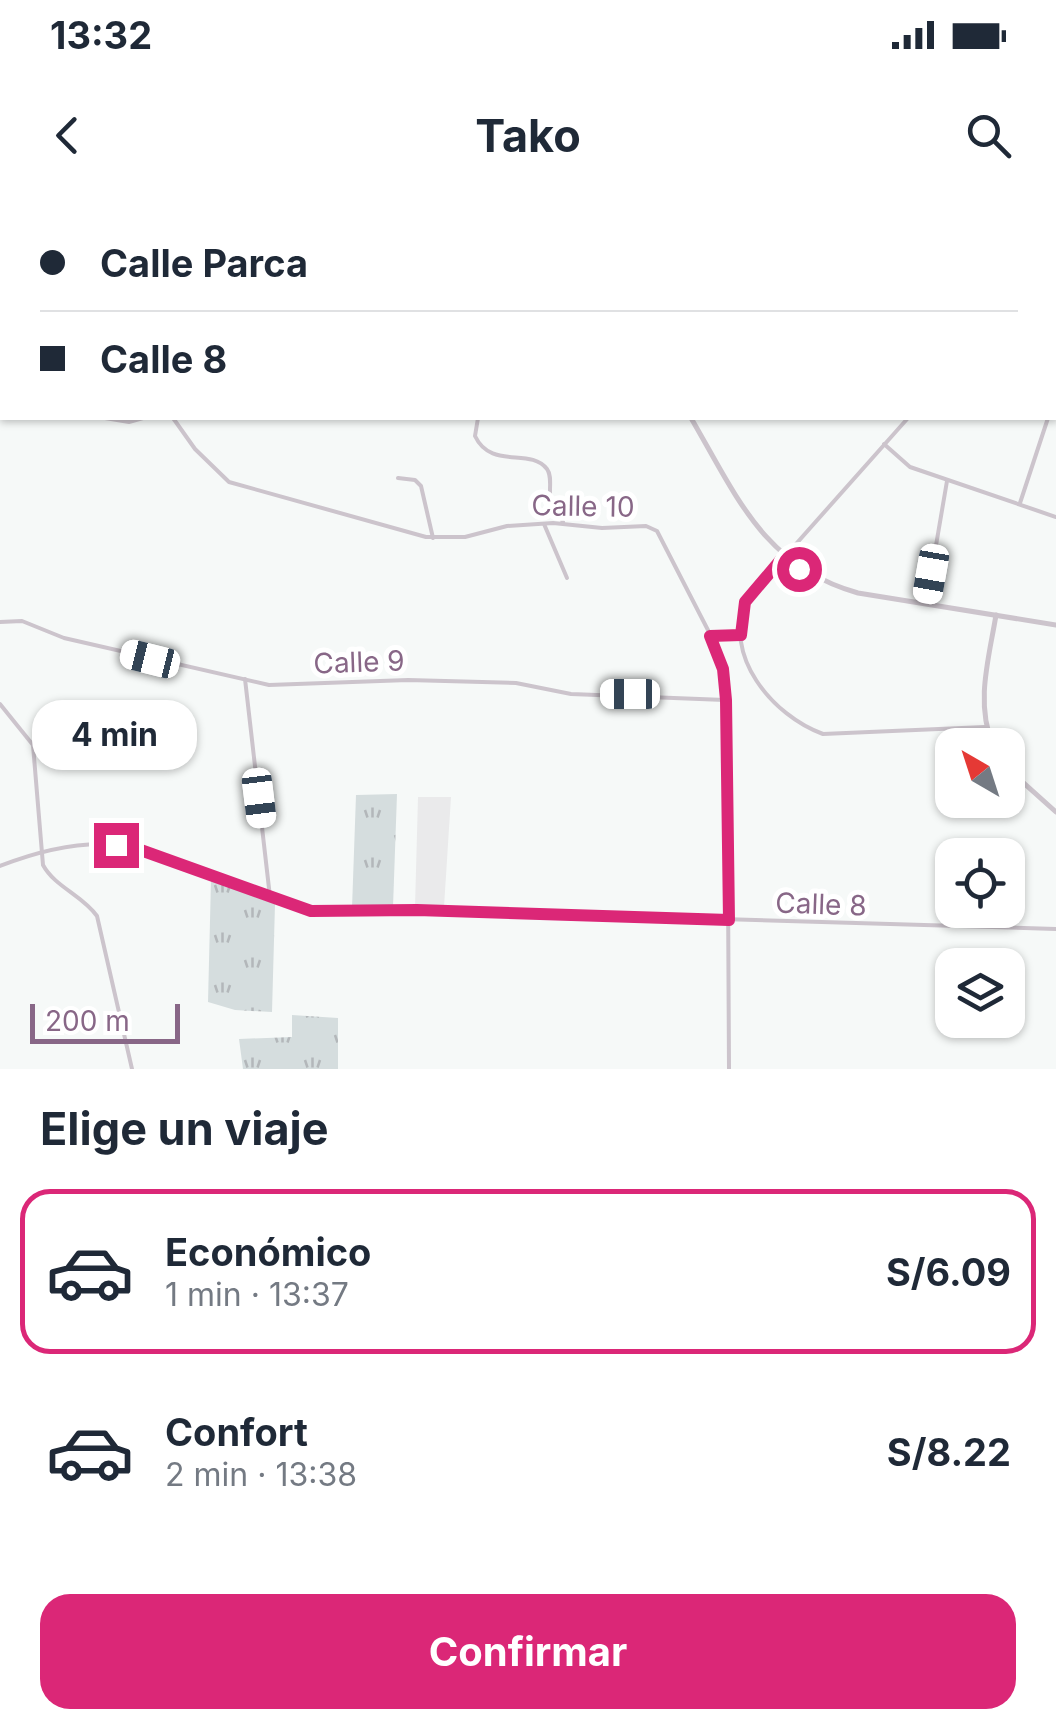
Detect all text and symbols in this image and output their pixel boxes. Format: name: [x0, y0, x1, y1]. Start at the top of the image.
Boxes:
text: 13:32: [50, 12, 152, 58]
icon: back: [40, 108, 95, 163]
text: Tako: [475, 108, 581, 163]
icon: search: [961, 108, 1016, 163]
text: Calle Parca: [100, 240, 308, 286]
text: Calle 8: [100, 336, 227, 382]
street label: Calle 10: [531, 488, 635, 524]
car: [911, 542, 951, 606]
route start: [777, 547, 822, 592]
car: [117, 637, 183, 681]
street label: Calle 9: [313, 643, 405, 681]
car: [600, 679, 660, 709]
callout: 4 min: [34, 700, 198, 770]
text: 4 min: [71, 715, 158, 754]
north arrow: [935, 728, 1025, 818]
map controls: [935, 728, 1025, 1038]
car: [240, 766, 278, 830]
route end: [94, 823, 139, 868]
button: locate: [935, 838, 1025, 928]
street label: Calle 8: [775, 885, 867, 923]
button: layers: [935, 948, 1025, 1038]
scale bar: [30, 999, 180, 1044]
text: 200 m: [45, 1004, 130, 1038]
text: Elige un viaje: [40, 1101, 329, 1156]
icon: car: [45, 1227, 135, 1317]
text: Económico: [165, 1229, 371, 1275]
text: S/6.09: [886, 1249, 1011, 1295]
text: 1 min · 13:37: [165, 1275, 349, 1314]
icon: car: [45, 1407, 135, 1497]
text: Confort: [165, 1409, 308, 1455]
text: S/8.22: [887, 1429, 1011, 1475]
text: 2 min · 13:38: [165, 1455, 357, 1494]
button: Confirmar: [40, 1594, 1016, 1709]

